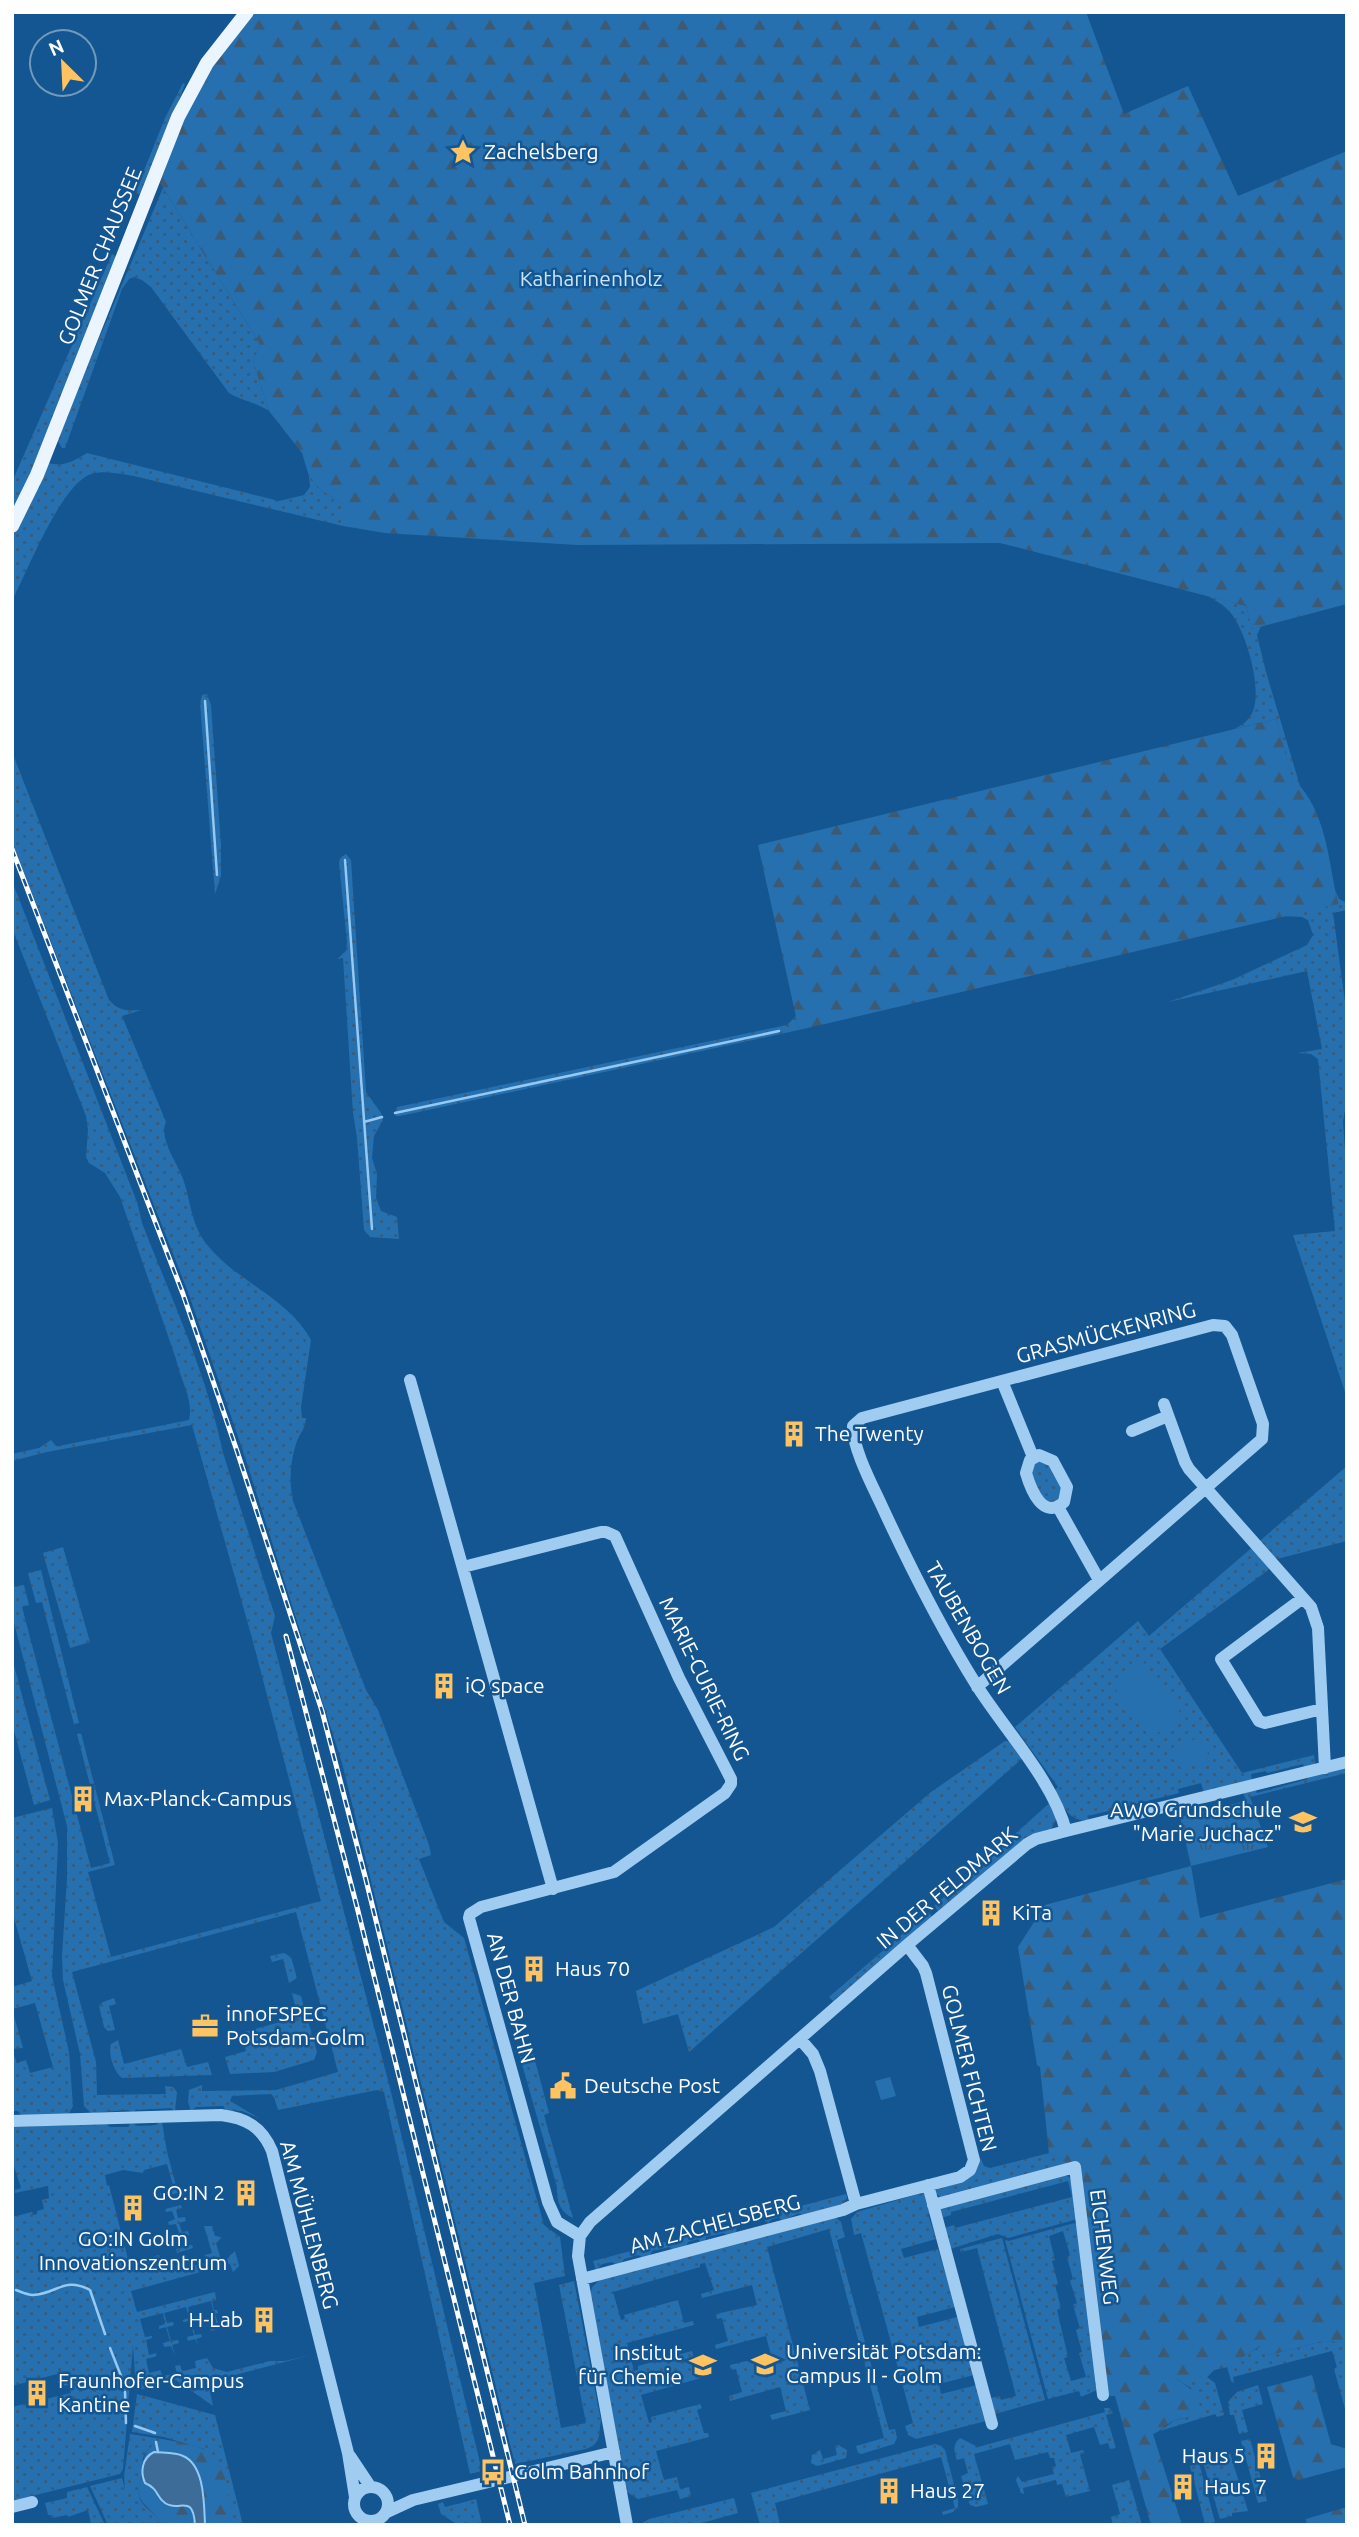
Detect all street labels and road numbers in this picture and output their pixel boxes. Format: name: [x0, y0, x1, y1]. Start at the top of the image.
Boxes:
street label: GOLMER CHAUSSEE: [52, 163, 146, 348]
street label: GRASMÜCKENRING: [1013, 1296, 1198, 1368]
street label: TAUBENBOGEN: [921, 1557, 1016, 1698]
street label: MARIE-CURIE-RING: [655, 1593, 755, 1764]
street label: IN DER FELDMARK: [871, 1821, 1022, 1953]
street label: AN DER BAHN: [483, 1930, 541, 2066]
street label: GOLMER FICHTEN: [938, 1982, 1002, 2154]
street label: AM MÜHLENBERG: [276, 2138, 344, 2312]
street label: EICHENWEG: [1086, 2188, 1124, 2306]
street label: AM ZACHELSBERG: [627, 2189, 803, 2257]

